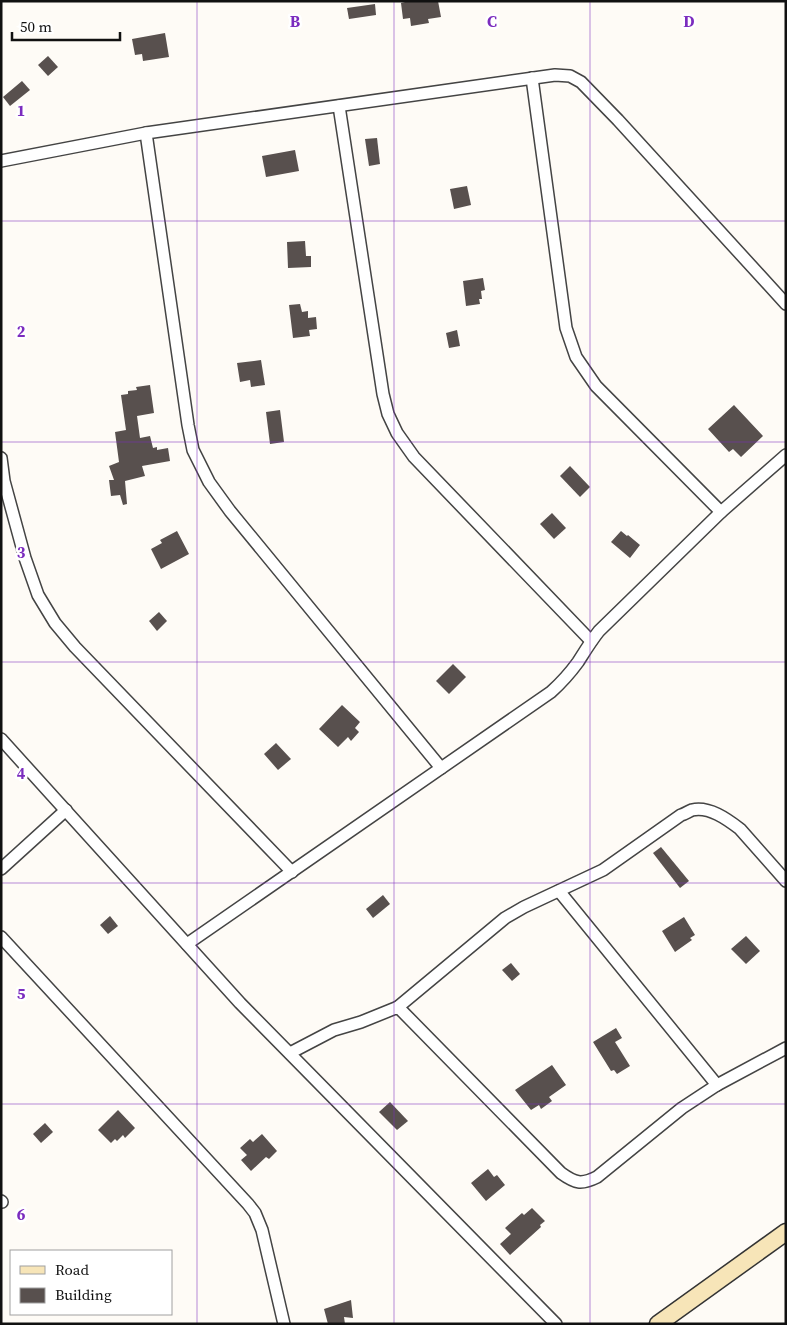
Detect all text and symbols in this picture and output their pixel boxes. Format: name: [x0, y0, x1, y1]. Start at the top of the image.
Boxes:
scale bar: [12, 10, 120, 42]
text: B: [290, 10, 301, 32]
text: C: [487, 10, 497, 32]
text: D: [683, 10, 695, 32]
text: 50 m: [20, 16, 52, 37]
text: 1: [17, 99, 25, 121]
text: 2: [17, 320, 26, 342]
text: 3: [17, 541, 26, 563]
text: 4: [17, 762, 26, 784]
text: 5: [17, 982, 26, 1004]
text: 6: [17, 1203, 26, 1225]
legend: [10, 1250, 172, 1315]
text: Road: [55, 1259, 89, 1280]
text: Building: [55, 1284, 112, 1305]

